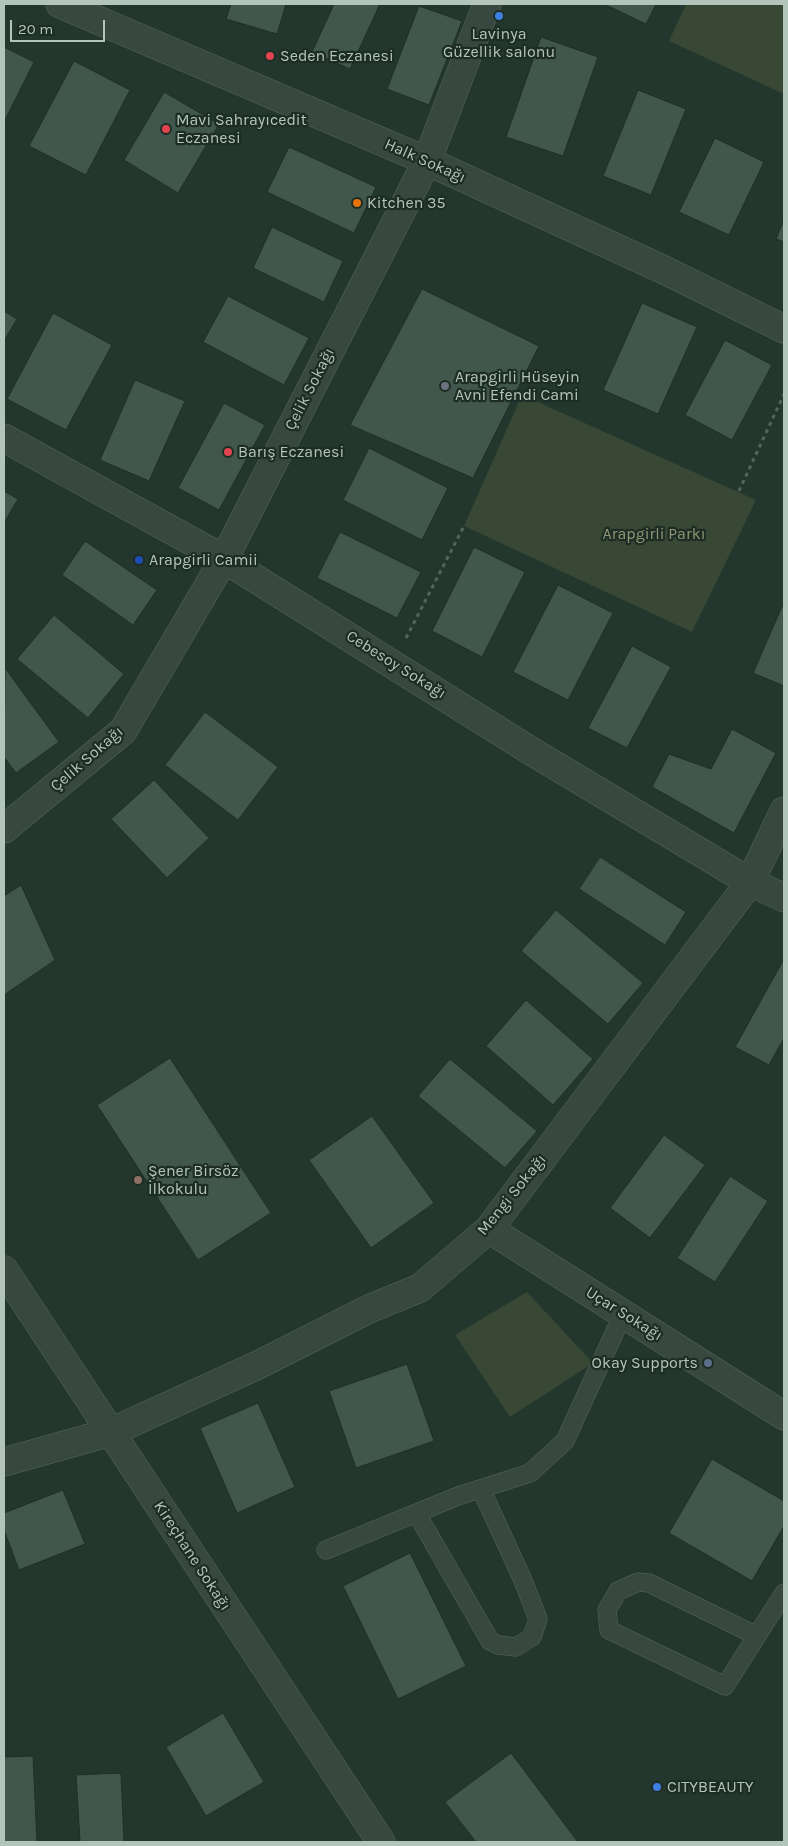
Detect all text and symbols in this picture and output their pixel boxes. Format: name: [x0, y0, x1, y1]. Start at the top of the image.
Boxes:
scale bar: [12, 10, 108, 42]
marker: Lavinya Güzellik salonu: [493, 10, 505, 22]
text: 20 m: [18, 20, 53, 38]
place label: Lavinya Güzellik salonu: [443, 24, 555, 62]
place label: Seden Eczanesi: [280, 46, 394, 66]
marker: Seden Eczanesi: [264, 50, 276, 62]
place label: Mavi Sahrayıcedit Eczanesi: [176, 110, 307, 148]
marker: Mavi Sahrayıcedit Eczanesi: [160, 123, 172, 135]
street label: Halk Sokağı: [381, 135, 469, 187]
place label: Kitchen 35: [367, 193, 446, 213]
marker: Kitchen 35: [351, 197, 363, 209]
street label: Çelik Sokağı: [281, 344, 339, 434]
place label: Arapgirli Hüseyin Avni Efendi Cami: [455, 367, 580, 405]
marker: Arapgirli Hüseyin Avni Efendi Cami: [439, 380, 451, 392]
place label: Barış Eczanesi: [238, 442, 344, 462]
marker: Barış Eczanesi: [222, 446, 234, 458]
park label: Arapgirli Parkı: [603, 524, 705, 544]
place label: Arapgirli Camii: [149, 550, 258, 570]
marker: Arapgirli Camii: [133, 554, 145, 566]
street label: Cebesoy Sokağı: [343, 627, 449, 703]
street label: Çelik Sokağı: [47, 722, 127, 796]
street label: Mengi Sokağı: [473, 1150, 551, 1240]
place label: Şener Birsöz İlkokulu: [148, 1161, 239, 1199]
marker: Şener Birsöz İlkokulu: [132, 1174, 144, 1186]
street label: Uçar Sokağı: [582, 1283, 666, 1345]
place label: Okay Supports: [592, 1353, 698, 1373]
marker: Okay Supports: [702, 1357, 714, 1369]
street label: Kireçhane Sokağı: [149, 1498, 235, 1614]
place label: CITYBEAUTY: [667, 1777, 753, 1797]
marker: CITYBEAUTY: [651, 1781, 663, 1793]

